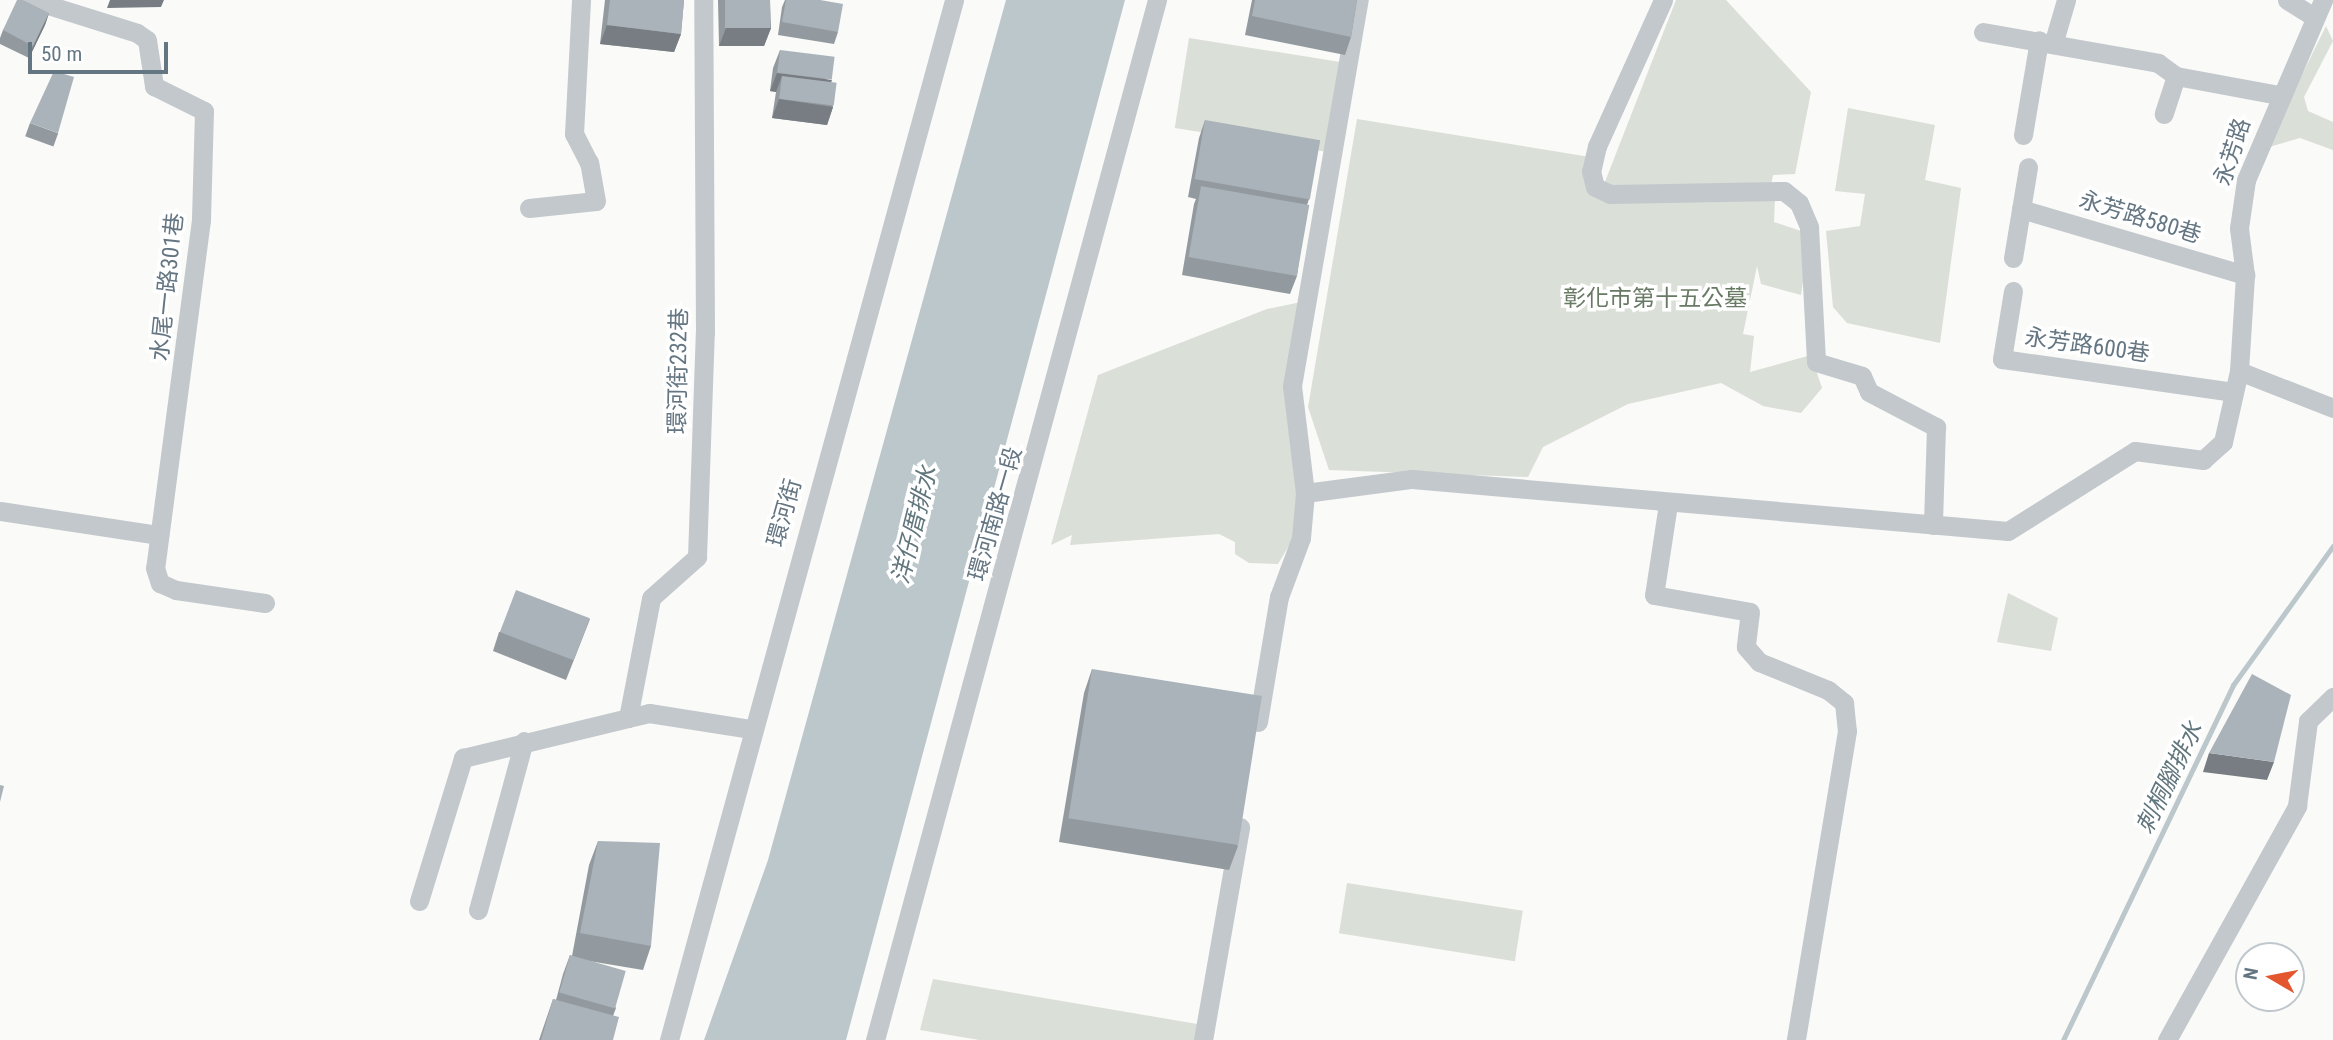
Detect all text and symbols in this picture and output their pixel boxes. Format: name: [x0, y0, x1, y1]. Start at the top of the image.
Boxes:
scale bar: [32, 28, 172, 72]
text: 50 m: [41, 42, 82, 66]
street label: 永芳路: [2209, 115, 2257, 189]
street label: 永芳路580巷: [2076, 186, 2204, 250]
street label: 水尾一路301巷: [146, 211, 190, 363]
park label: 彰化市第十五公墓: [1563, 285, 1747, 313]
street label: 環河街232巷: [664, 308, 694, 434]
street label: 永芳路600巷: [2023, 324, 2151, 368]
street label: 環河南路一段: [964, 444, 1028, 584]
water label: 洋仔厝排水: [887, 463, 943, 587]
street label: 環河街: [762, 476, 808, 550]
water label: 刺桐腳排水: [2131, 718, 2209, 838]
north arrow: [2235, 942, 2305, 1012]
text: N: [2238, 966, 2263, 981]

